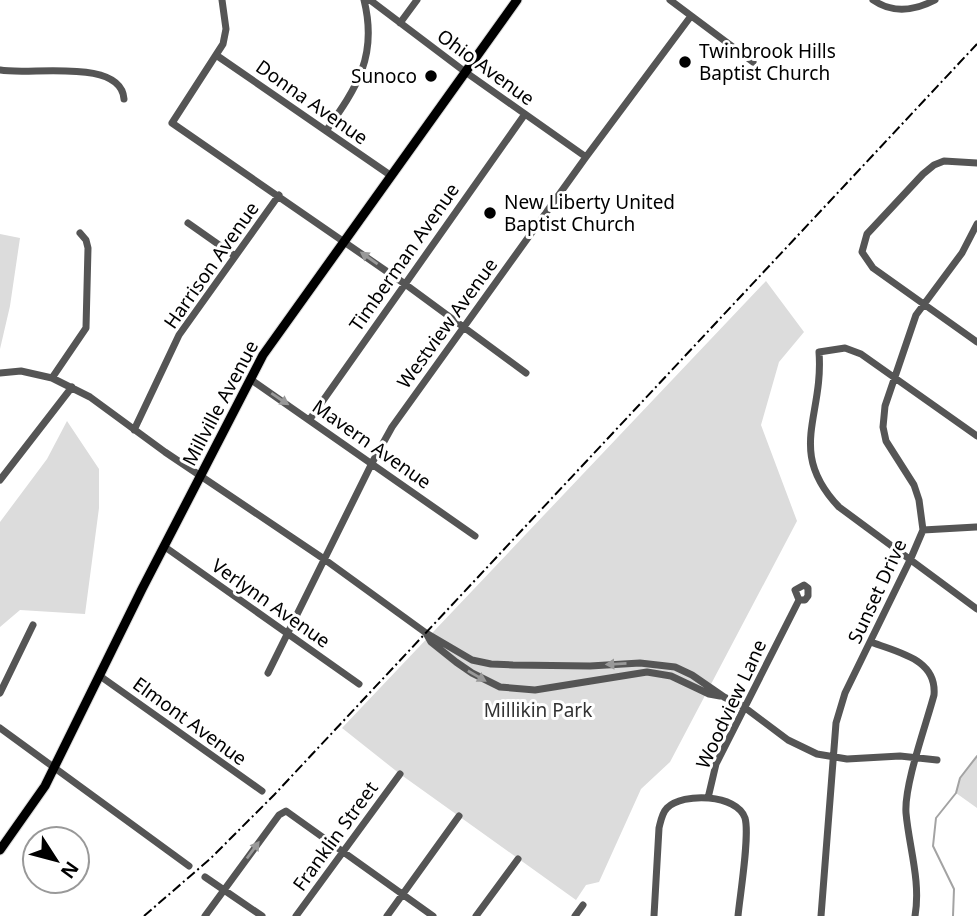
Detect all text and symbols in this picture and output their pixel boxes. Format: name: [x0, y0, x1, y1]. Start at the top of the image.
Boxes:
street label: Ohio Avenue: [432, 23, 540, 111]
place label: Twinbrook Hills Baptist Church: [699, 38, 836, 86]
street label: Donna Avenue: [251, 54, 373, 150]
marker: Twinbrook Hills Baptist Church: [677, 54, 693, 70]
place label: Sunoco: [351, 63, 417, 89]
marker: Sunoco: [423, 68, 439, 84]
street label: Timberman Avenue: [343, 178, 465, 336]
place label: New Liberty United Baptist Church: [504, 189, 675, 237]
street label: Harrison Avenue: [158, 196, 264, 334]
marker: New Liberty United Baptist Church: [482, 205, 498, 221]
one-way arrow: [360, 251, 378, 265]
street label: Westview Avenue: [391, 252, 503, 394]
street label: Millville Avenue: [176, 336, 264, 470]
one-way arrow: [271, 392, 289, 406]
street label: Mavern Avenue: [307, 393, 437, 495]
street label: Sunset Drive: [841, 535, 913, 647]
street label: Verlynn Avenue: [206, 552, 336, 654]
street label: Woodview Lane: [690, 635, 772, 773]
one-way arrow: [605, 659, 627, 670]
one-way arrow: [468, 670, 487, 682]
street label: Elmont Avenue: [128, 671, 252, 771]
park label: Millikin Park: [484, 697, 592, 723]
street label: Franklin Street: [286, 776, 384, 896]
north arrow: [21, 825, 91, 895]
one-way arrow: [246, 841, 260, 859]
text: N: [55, 856, 85, 884]

